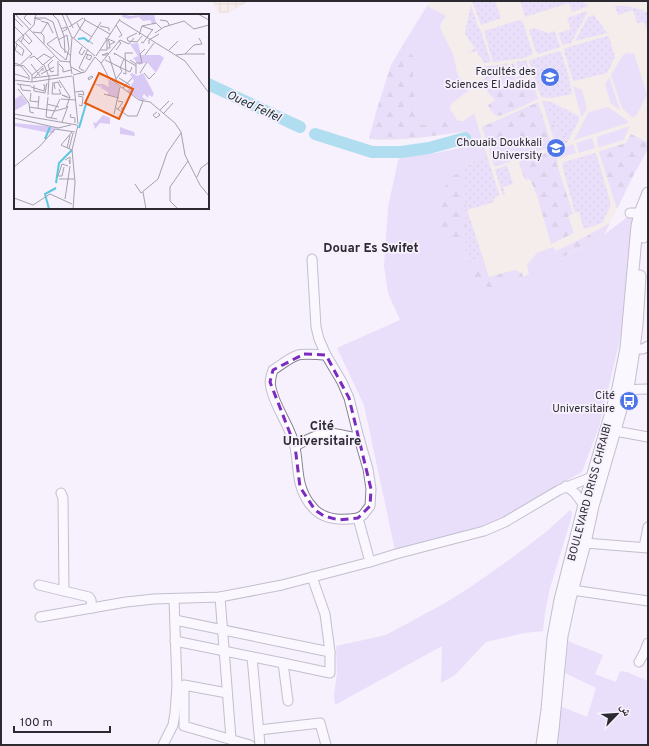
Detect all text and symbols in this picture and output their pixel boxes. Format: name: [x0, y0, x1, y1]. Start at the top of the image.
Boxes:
inset map: [14, 14, 209, 209]
place label: Facultés des Sciences El Jadida: [445, 65, 536, 92]
school or university icon: Facultés des Sciences El Jadida: [539, 66, 561, 88]
water label: Oued Felfel: [224, 87, 284, 127]
place label: Chouaib Doukkali University: [456, 136, 542, 163]
school or university icon: Chouaib Doukkali University: [545, 137, 567, 159]
district label: Douar Es Swifet: [323, 241, 419, 257]
place label: Cité Universitaire: [552, 389, 615, 416]
bus stop icon: Cité Universitaire: [618, 390, 640, 412]
district label: Cité Universitaire: [283, 419, 361, 450]
street label: BOULEVARD DRISS CHRAIBI: [565, 422, 615, 563]
north arrow: [597, 694, 637, 734]
text: ش: [616, 702, 634, 719]
scale bar: [14, 708, 110, 734]
text: 100 m: [20, 715, 53, 731]

